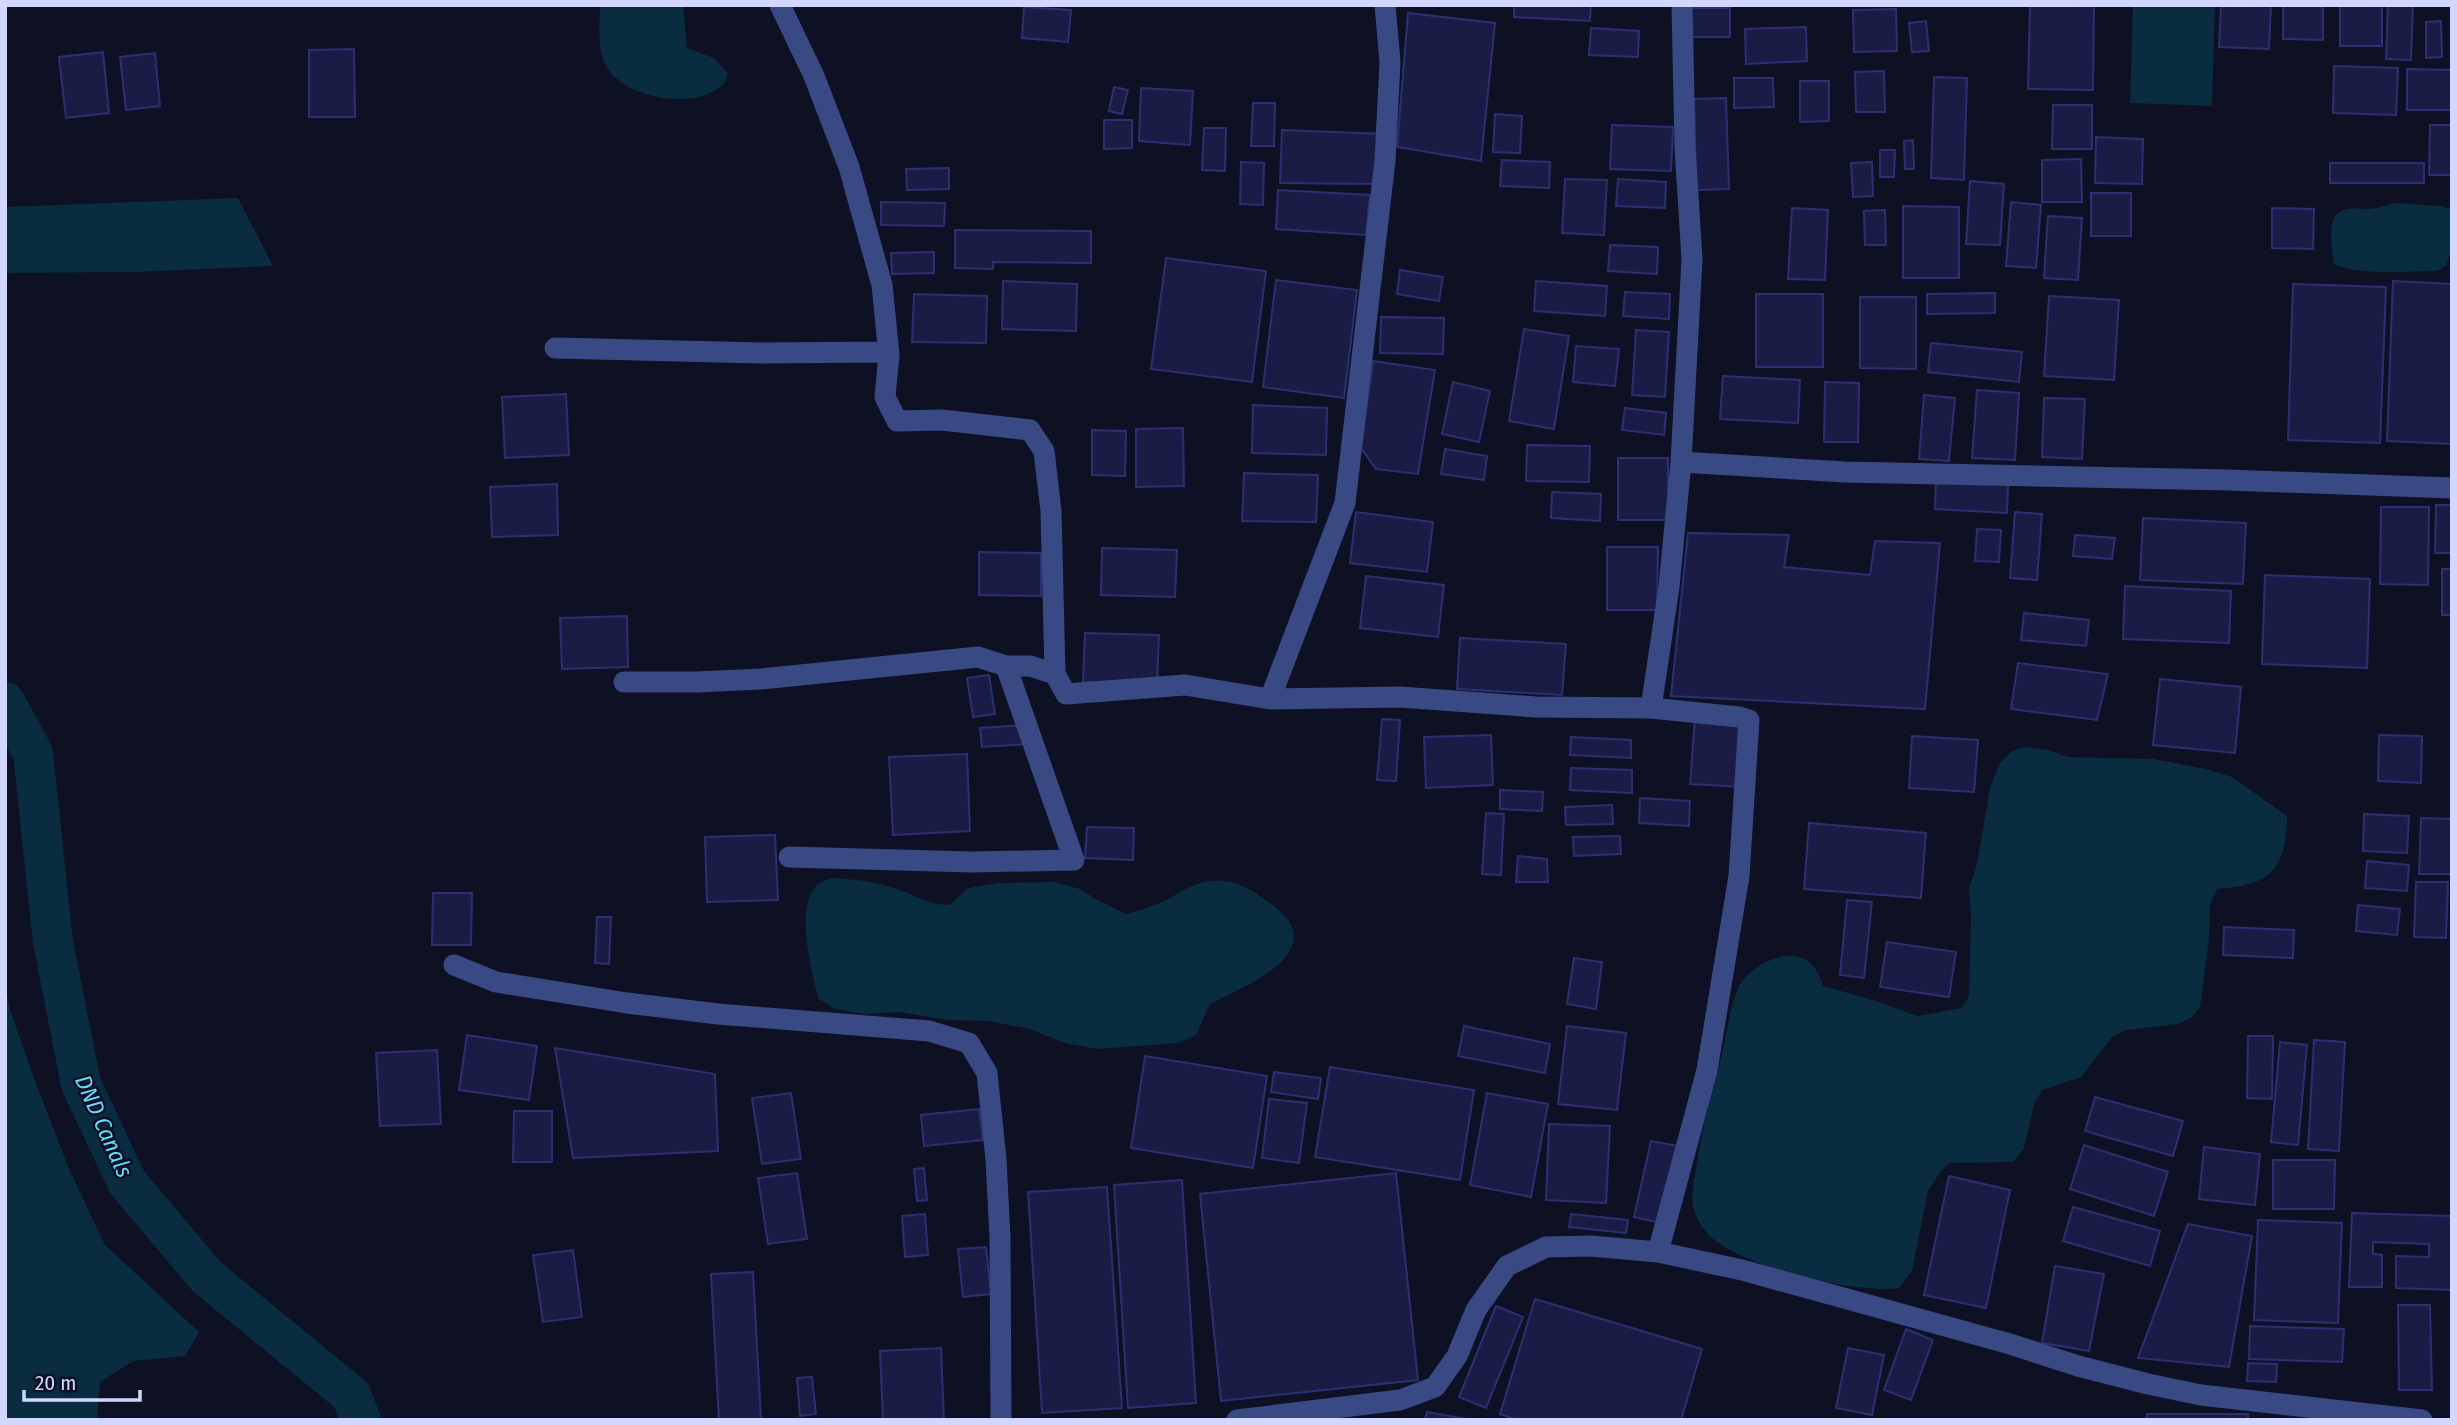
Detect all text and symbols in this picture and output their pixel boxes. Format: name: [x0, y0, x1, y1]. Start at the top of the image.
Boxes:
water label: DND Canals: [69, 1070, 139, 1182]
scale bar: [24, 1358, 140, 1402]
text: 20 m: [35, 1370, 76, 1396]

